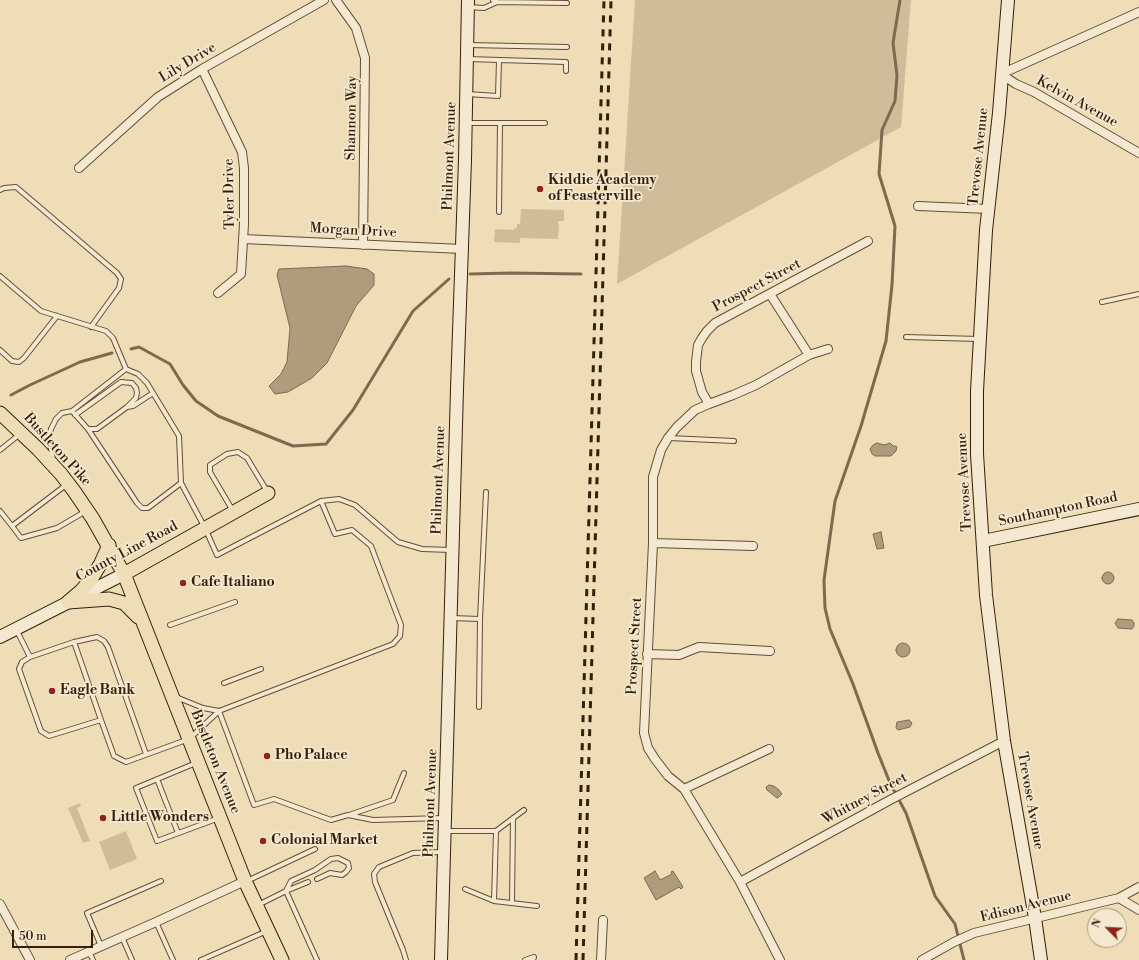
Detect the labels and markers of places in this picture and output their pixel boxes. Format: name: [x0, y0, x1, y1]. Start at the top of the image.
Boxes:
place label: Kiddie Academy of Feasterville: [548, 173, 656, 206]
marker: Kiddie Academy of Feasterville: [535, 184, 545, 194]
place label: Cafe Italiano: [191, 575, 275, 591]
marker: Cafe Italiano: [178, 578, 188, 588]
place label: Eagle Bank: [60, 683, 135, 699]
marker: Eagle Bank: [47, 686, 57, 696]
place label: Pho Palace: [275, 748, 348, 764]
marker: Pho Palace: [262, 751, 272, 761]
place label: Little Wonders: [111, 810, 209, 826]
marker: Little Wonders: [98, 813, 108, 823]
place label: Colonial Market: [271, 833, 378, 849]
marker: Colonial Market: [258, 836, 268, 846]

